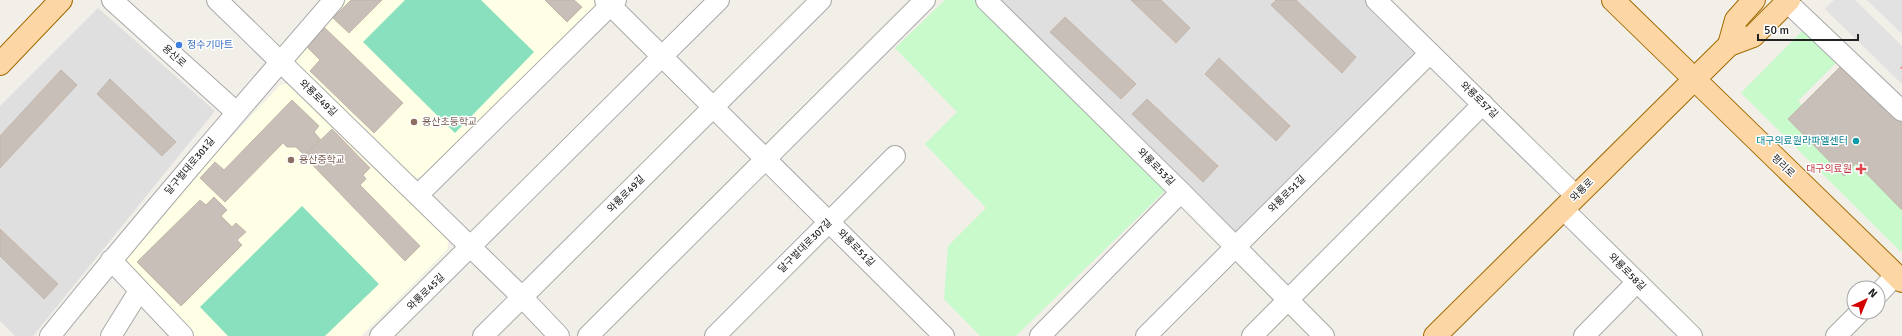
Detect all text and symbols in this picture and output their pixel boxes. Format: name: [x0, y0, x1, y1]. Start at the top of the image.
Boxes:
scale bar: [1758, 16, 1858, 42]
text: 50 m: [1764, 23, 1789, 38]
place label: 정수기마트: [187, 39, 233, 51]
marker: 정수기마트: [174, 40, 184, 50]
street label: 용산로: [160, 42, 188, 70]
street label: 와룡로49길: [297, 77, 339, 119]
street label: 와룡로57길: [1458, 79, 1500, 121]
place label: 용산초등학교: [422, 116, 477, 128]
marker: 용산초등학교: [409, 117, 419, 127]
street label: 달구벌대로301길: [162, 135, 218, 197]
place label: 대구의료원라파엘센터: [1756, 135, 1848, 147]
marker: 대구의료원라파엘센터: [1851, 136, 1861, 146]
street label: 와룡로53길: [1135, 146, 1177, 188]
street label: 평리로: [1769, 152, 1797, 180]
place label: 용산중학교: [299, 154, 345, 166]
marker: 용산중학교: [286, 155, 296, 165]
place label: 대구의료원: [1806, 163, 1852, 175]
marker: 대구의료원: [1855, 163, 1867, 175]
street label: 와룡로49길: [605, 173, 647, 215]
street label: 와룡로51길: [1266, 173, 1308, 215]
street label: 와룡로: [1568, 176, 1596, 204]
street label: 달구벌대로307길: [776, 217, 834, 275]
street label: 와룡로51길: [835, 227, 877, 269]
street label: 와룡로58길: [1606, 251, 1648, 293]
street label: 와룡로45길: [405, 271, 447, 313]
north arrow: [1846, 280, 1886, 320]
text: N: [1865, 286, 1880, 301]

